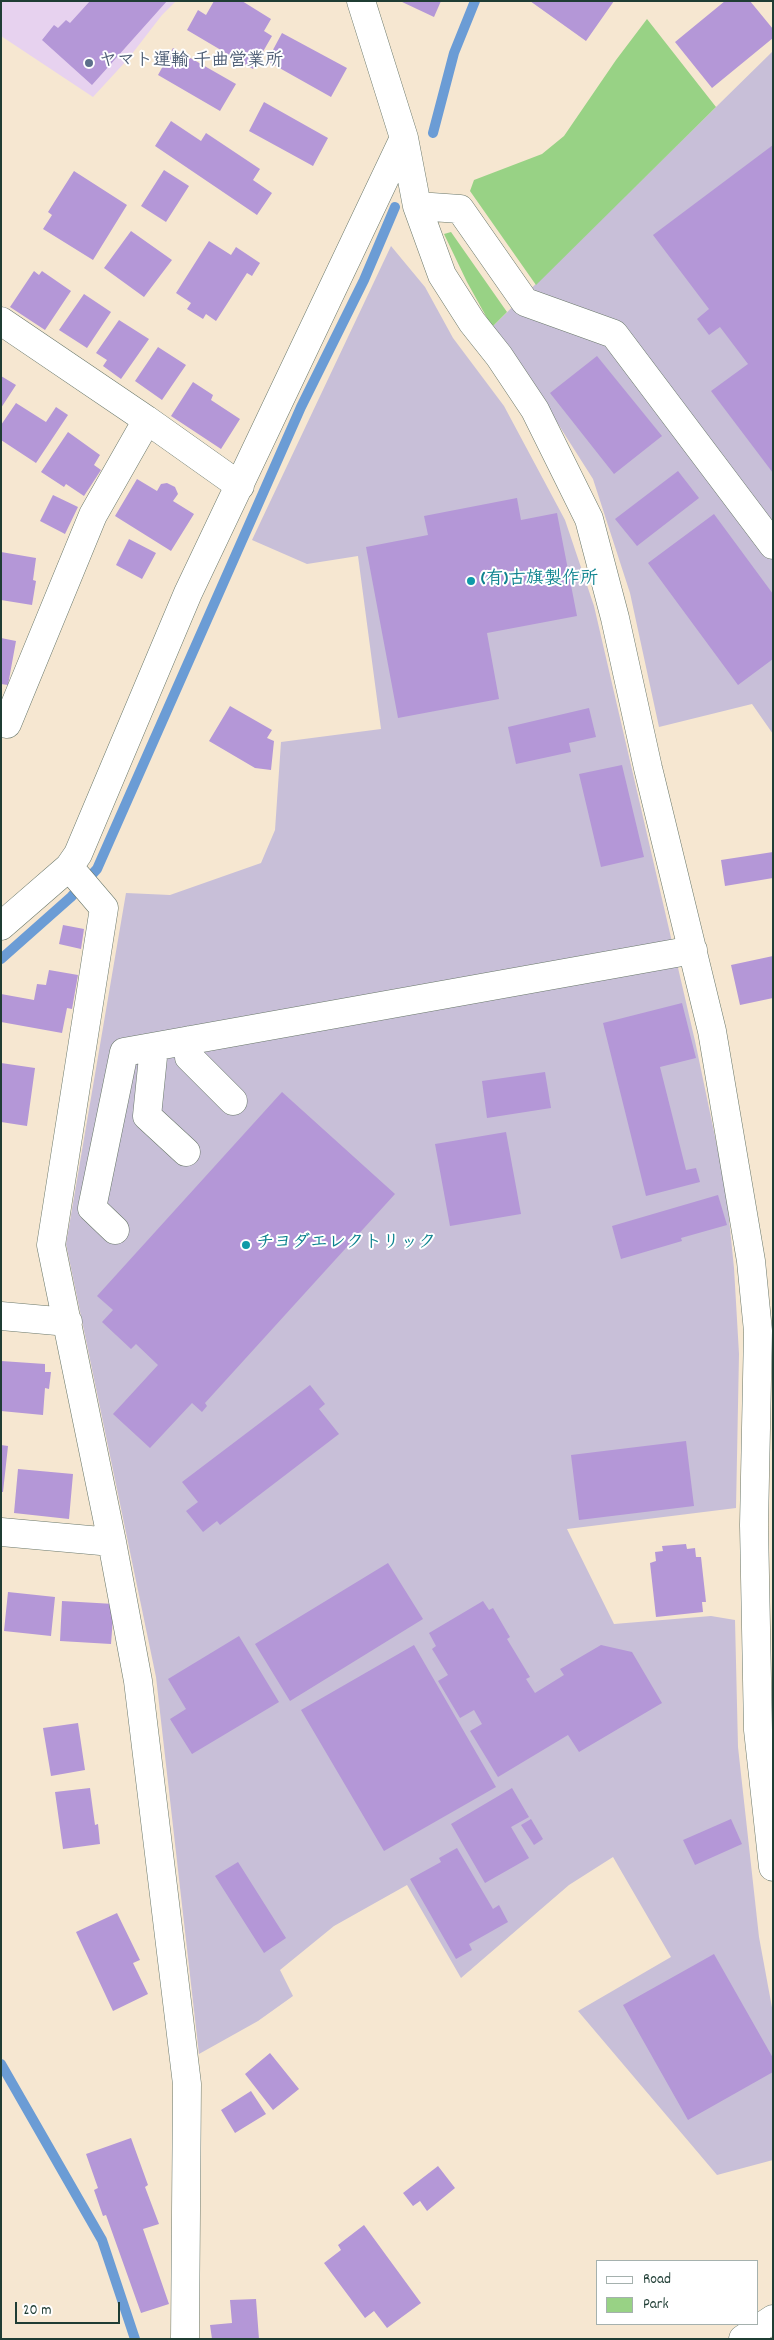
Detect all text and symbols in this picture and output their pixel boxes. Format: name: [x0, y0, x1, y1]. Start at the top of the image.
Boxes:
place label: ヤマト運輸 千曲営業所: [99, 52, 283, 74]
marker: ヤマト運輸 千曲営業所: [83, 57, 95, 69]
place label: (有)古旗製作所: [481, 570, 598, 592]
marker: (有)古旗製作所: [465, 575, 477, 587]
place label: チヨダエレクトリック: [256, 1234, 436, 1256]
marker: チヨダエレクトリック: [240, 1239, 252, 1251]
legend: [596, 2260, 759, 2325]
text: Road: [643, 2269, 671, 2291]
scale bar: [18, 2292, 122, 2324]
text: Park: [643, 2294, 669, 2316]
text: 20 m: [23, 2300, 51, 2322]

